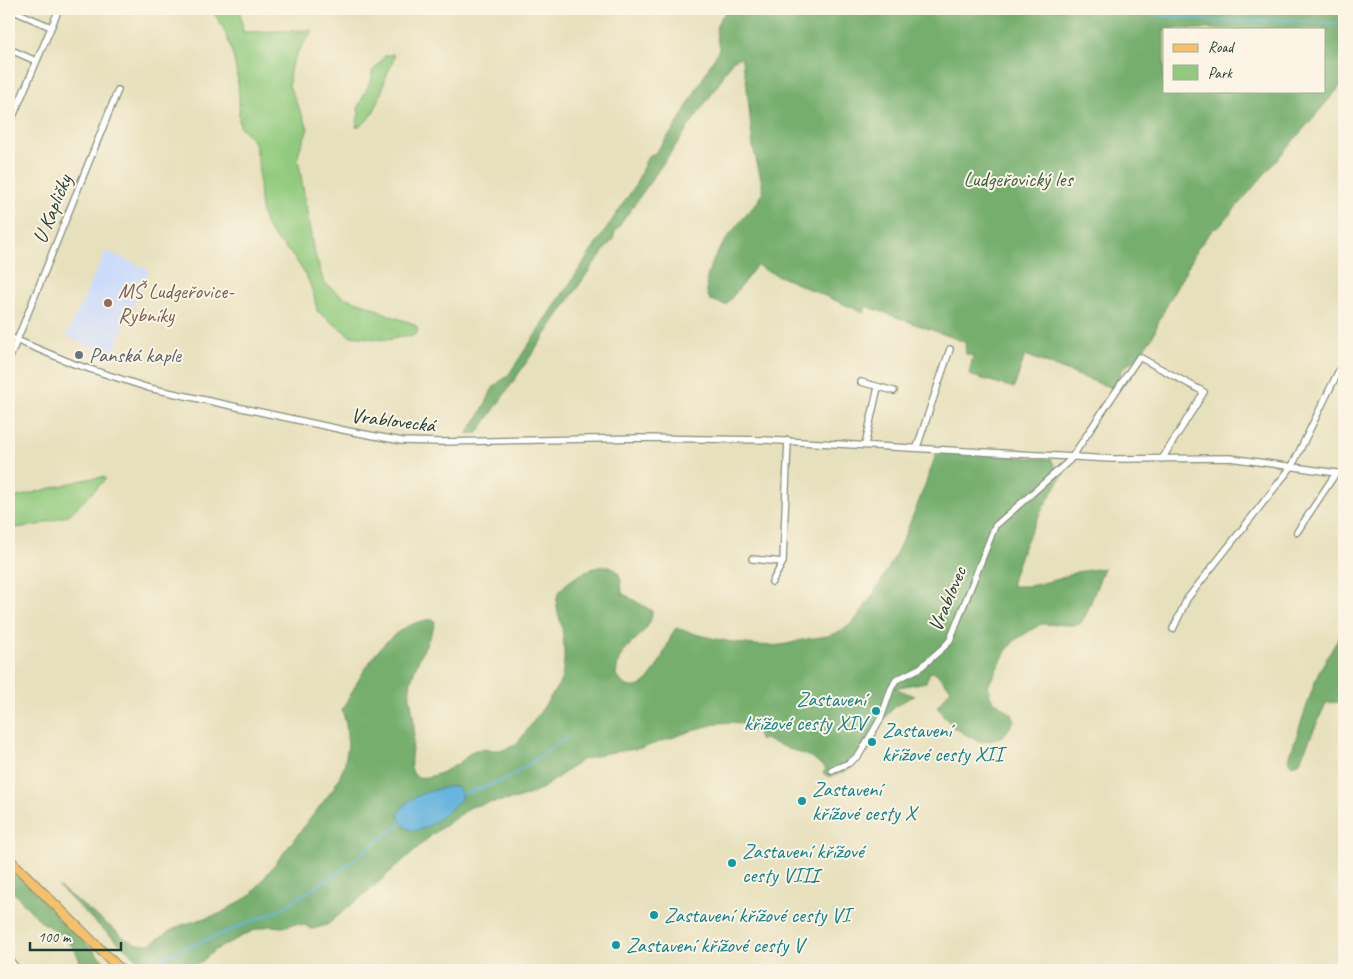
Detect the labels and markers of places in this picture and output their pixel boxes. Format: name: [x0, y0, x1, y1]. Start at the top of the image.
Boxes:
place label: MŠ Ludgeřovice- Rybníky: [118, 278, 235, 328]
marker: MŠ Ludgeřovice- Rybníky: [102, 297, 114, 309]
place label: Panská kaple: [89, 342, 182, 368]
marker: Panská kaple: [73, 349, 85, 361]
place label: Zastavení křížové cesty XIV: [744, 686, 871, 736]
marker: Zastavení křížové cesty XIV: [870, 705, 882, 717]
place label: Zastavení křížové cesty XII: [882, 717, 1007, 767]
marker: Zastavení křížové cesty XII: [866, 736, 878, 748]
place label: Zastavení křížové cesty X: [812, 776, 919, 826]
marker: Zastavení křížové cesty X: [796, 795, 808, 807]
place label: Zastavení křížové cesty VIII: [742, 838, 867, 888]
marker: Zastavení křížové cesty VIII: [726, 857, 738, 869]
place label: Zastavení křížové cesty VI: [664, 902, 855, 928]
marker: Zastavení křížové cesty VI: [648, 909, 660, 921]
place label: Zastavení křížové cesty V: [626, 932, 807, 958]
marker: Zastavení křížové cesty V: [610, 939, 622, 951]

